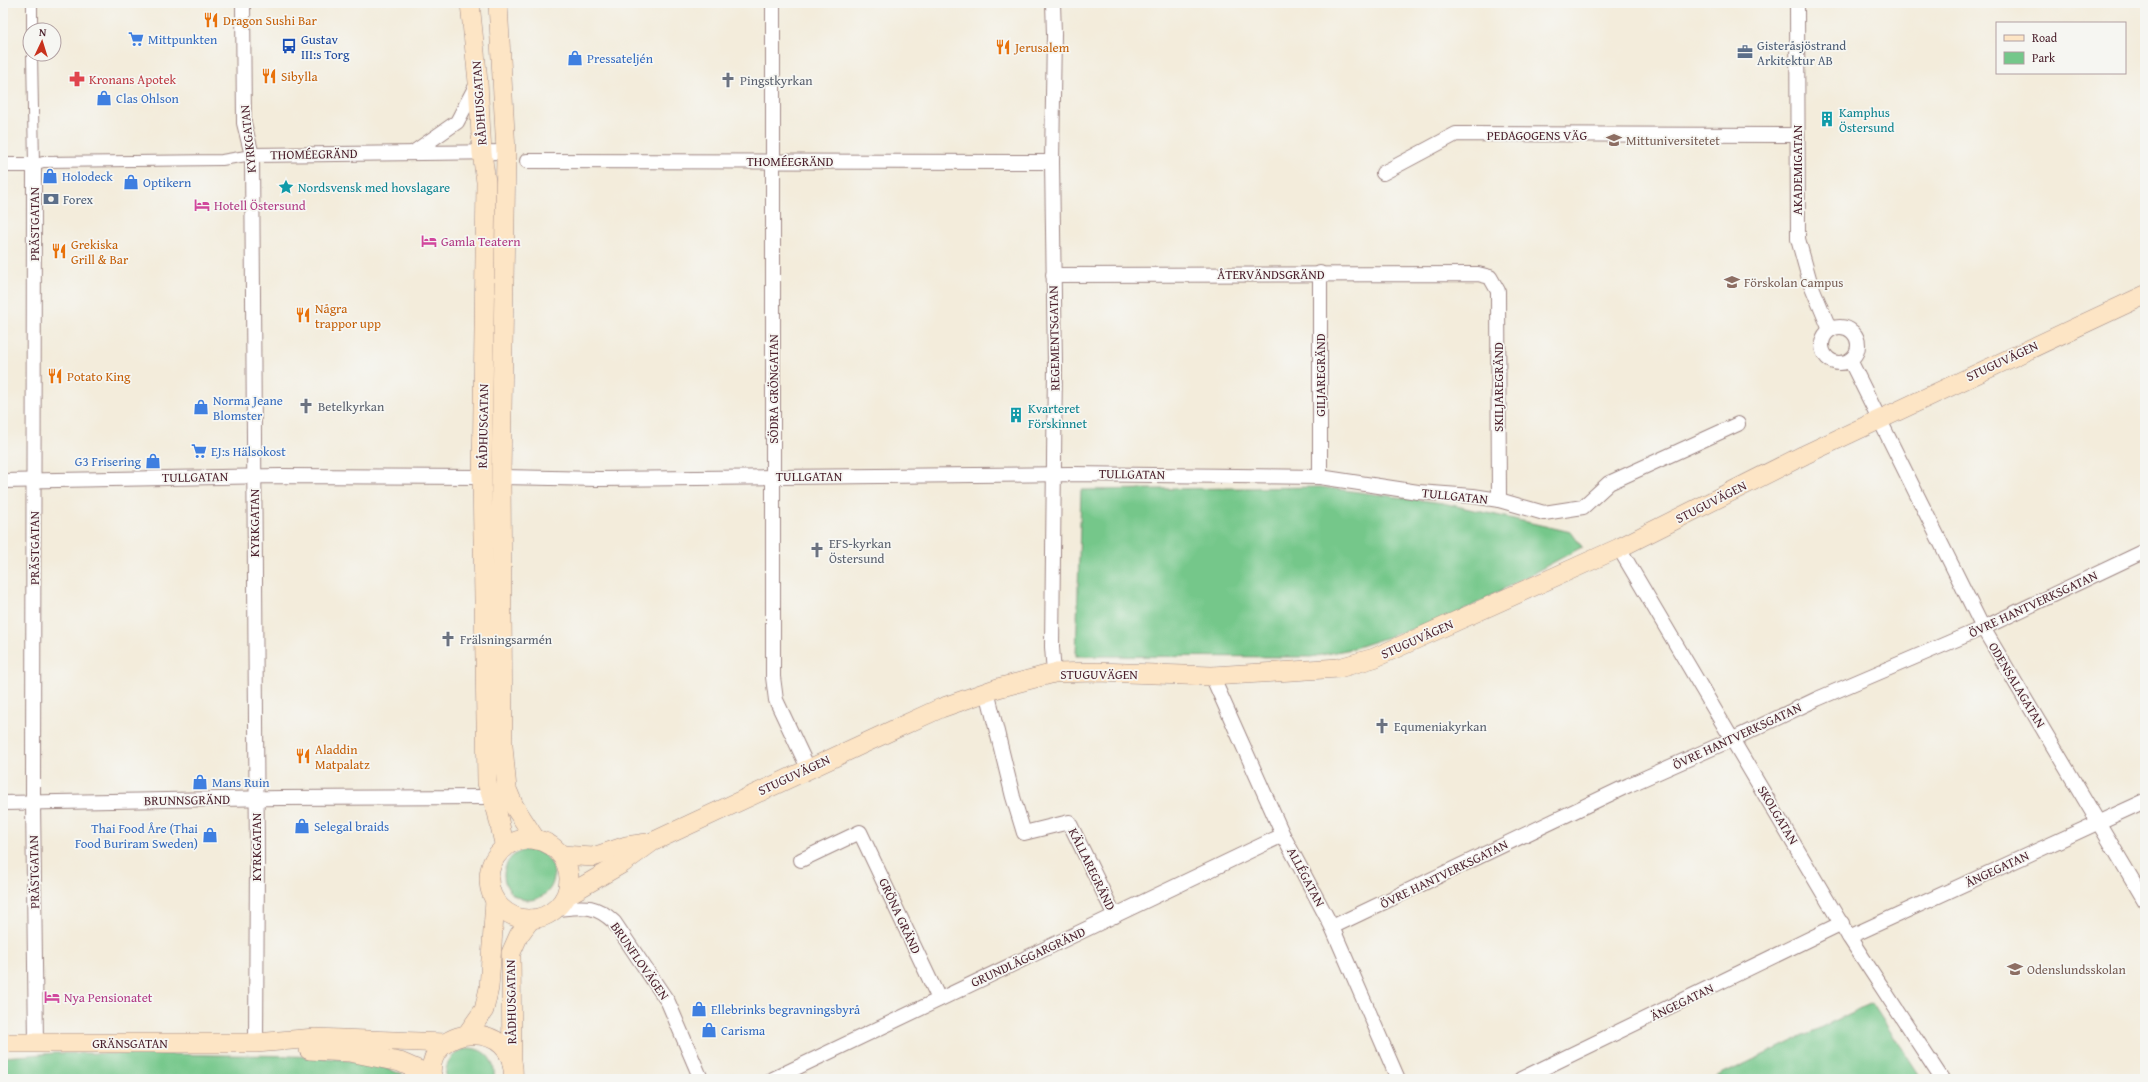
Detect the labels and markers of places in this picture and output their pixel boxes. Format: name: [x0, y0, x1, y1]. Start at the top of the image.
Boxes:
restaurant icon: Dragon Sushi Bar: [202, 11, 220, 29]
place label: Dragon Sushi Bar: [223, 11, 317, 30]
supermarket icon: Mittpunkten: [127, 30, 145, 48]
place label: Mittpunkten: [148, 30, 218, 49]
place label: Gustav III:s Torg: [301, 30, 350, 64]
place label: Gisteråsjöstrand Arkitektur AB: [1757, 36, 1846, 70]
bus stop icon: Gustav III:s Torg: [280, 37, 298, 55]
restaurant icon: Jerusalem: [994, 38, 1012, 56]
place label: Jerusalem: [1013, 38, 1070, 57]
office icon: Gisteråsjöstrand Arkitektur AB: [1736, 43, 1754, 61]
shop icon: Pressateljén: [566, 49, 584, 67]
place label: Pressateljén: [587, 49, 654, 68]
restaurant icon: Sibylla: [260, 67, 278, 85]
place label: Sibylla: [281, 67, 319, 86]
pharmacy icon: Kronans Apotek: [68, 70, 86, 88]
place label: Kronans Apotek: [89, 70, 176, 89]
church icon: Pingstkyrkan: [719, 71, 737, 89]
place label: Pingstkyrkan: [740, 71, 813, 90]
shop icon: Clas Ohlson: [95, 89, 113, 107]
place label: Clas Ohlson: [116, 89, 180, 108]
place label: Kamphus Östersund: [1839, 103, 1895, 137]
building icon: Kamphus Östersund: [1818, 110, 1836, 128]
school or university icon: Mittuniversitetet: [1605, 131, 1623, 149]
place label: Mittuniversitetet: [1626, 131, 1720, 150]
shop icon: Holodeck: [41, 167, 59, 185]
place label: Holodeck: [62, 167, 113, 186]
shop icon: Optikern: [122, 173, 140, 191]
place label: Optikern: [143, 173, 192, 192]
place icon: Nordsvensk med hovslagare: [277, 178, 295, 196]
place label: Nordsvensk med hovslagare: [298, 178, 450, 197]
bank icon: Forex: [42, 190, 60, 208]
place label: Forex: [63, 190, 94, 209]
hotel icon: Hotell Östersund: [193, 196, 211, 214]
place label: Hotell Östersund: [214, 196, 306, 215]
hotel icon: Gamla Teatern: [420, 232, 438, 250]
place label: Gamla Teatern: [441, 232, 521, 251]
place label: Grekiska Grill & Bar: [71, 235, 129, 269]
restaurant icon: Grekiska Grill & Bar: [50, 242, 68, 260]
school or university icon: Förskolan Campus: [1723, 273, 1741, 291]
place label: Förskolan Campus: [1744, 273, 1843, 292]
place label: Några trappor upp: [315, 299, 381, 333]
restaurant icon: Några trappor upp: [294, 306, 312, 324]
restaurant icon: Potato King: [46, 367, 64, 385]
place label: Potato King: [67, 367, 131, 386]
place label: Norma Jeane Blomster: [213, 391, 283, 425]
church icon: Betelkyrkan: [297, 397, 315, 415]
place label: Betelkyrkan: [318, 397, 385, 416]
shop icon: Norma Jeane Blomster: [192, 398, 210, 416]
place label: Kvarteret Förskinnet: [1028, 399, 1087, 433]
building icon: Kvarteret Förskinnet: [1007, 406, 1025, 424]
supermarket icon: EJ:s Hälsokost: [190, 442, 208, 460]
place label: EJ:s Hälsokost: [211, 442, 286, 461]
place label: G3 Frisering: [75, 452, 142, 471]
shop icon: G3 Frisering: [144, 452, 162, 470]
place label: EFS-kyrkan Östersund: [829, 534, 892, 568]
church icon: EFS-kyrkan Östersund: [808, 541, 826, 559]
church icon: Frälsningsarmén: [439, 630, 457, 648]
place label: Frälsningsarmén: [460, 630, 553, 649]
church icon: Equmeniakyrkan: [1373, 717, 1391, 735]
place label: Equmeniakyrkan: [1394, 717, 1487, 736]
place label: Aladdin Matpalatz: [315, 740, 370, 774]
restaurant icon: Aladdin Matpalatz: [294, 747, 312, 765]
shop icon: Mans Ruin: [191, 773, 209, 791]
place label: Mans Ruin: [212, 773, 270, 792]
shop icon: Selegal braids: [293, 817, 311, 835]
place label: Selegal braids: [314, 817, 389, 836]
place label: Thai Food Åre (Thai Food Buriram Sweden): [75, 819, 198, 853]
shop icon: Thai Food Åre (Thai Food Buriram Sweden): [201, 826, 219, 844]
school or university icon: Odenslundsskolan: [2006, 960, 2024, 978]
place label: Odenslundsskolan: [2027, 960, 2126, 979]
hotel icon: Nya Pensionatet: [43, 988, 61, 1006]
place label: Nya Pensionatet: [64, 988, 153, 1007]
shop icon: Ellebrinks begravningsbyrå: [690, 1000, 708, 1018]
place label: Ellebrinks begravningsbyrå: [711, 1000, 861, 1019]
shop icon: Carisma: [700, 1021, 718, 1039]
place label: Carisma: [721, 1021, 766, 1040]

